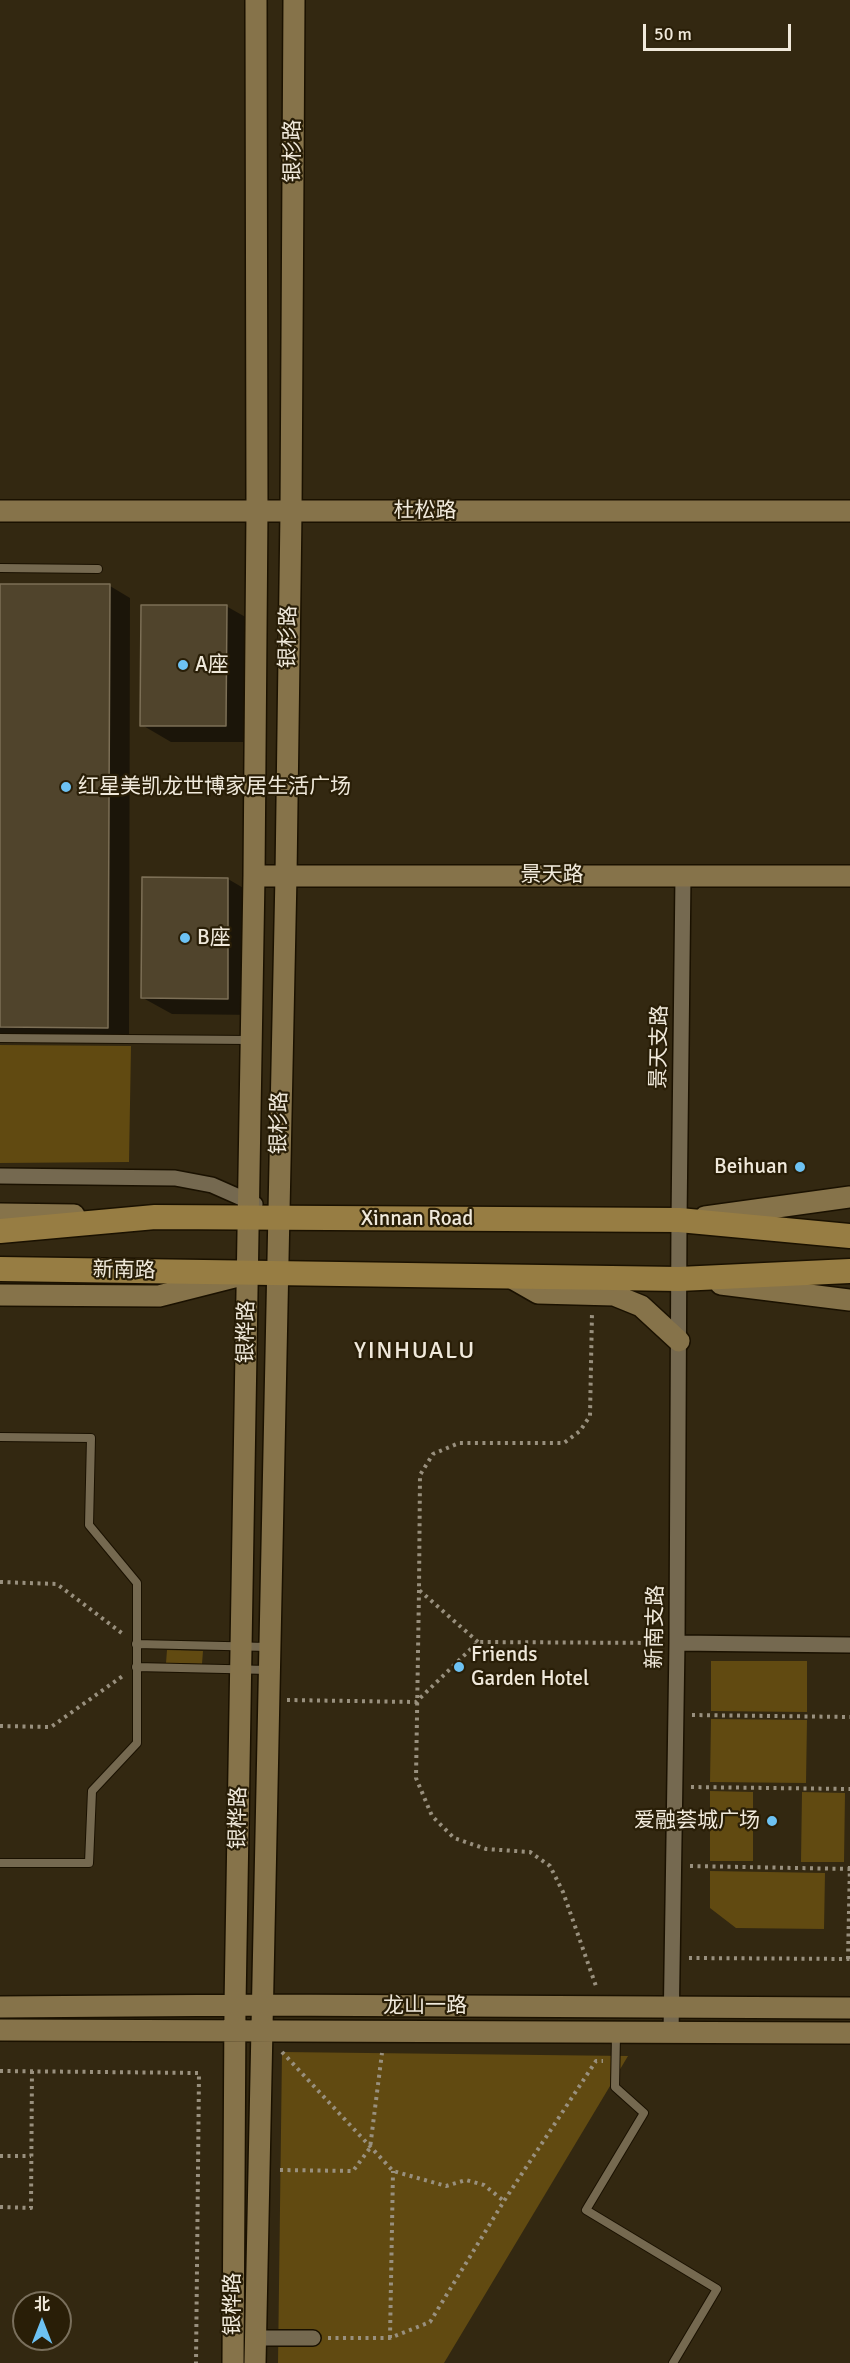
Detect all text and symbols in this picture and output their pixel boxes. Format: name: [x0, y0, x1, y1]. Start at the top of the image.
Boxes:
scale bar: [646, 12, 794, 50]
text: 50 m: [654, 23, 692, 45]
street label: 银杉路: [280, 120, 306, 182]
street label: 杜松路: [394, 498, 456, 524]
street label: 银杉路: [276, 605, 302, 669]
place label: A座: [195, 652, 229, 678]
marker: A座: [176, 658, 190, 672]
place label: 红星美凯龙世博家居生活广场: [78, 774, 351, 800]
marker: 红星美凯龙世博家居生活广场: [59, 780, 73, 794]
street label: 景天路: [521, 862, 583, 888]
place label: B座: [197, 925, 231, 951]
marker: B座: [178, 931, 192, 945]
street label: 景天支路: [647, 1005, 673, 1089]
street label: 银杉路: [267, 1091, 293, 1155]
place label: Beihuan: [714, 1154, 788, 1180]
marker: Beihuan: [793, 1160, 807, 1174]
street label: Xinnan Road: [361, 1206, 473, 1232]
street label: 新南路: [92, 1258, 156, 1284]
street label: 银桦路: [234, 1300, 260, 1364]
district label: YINHUALU: [354, 1338, 476, 1366]
street label: 新南支路: [643, 1585, 669, 1669]
place label: Friends Garden Hotel: [471, 1642, 589, 1692]
marker: Friends Garden Hotel: [452, 1660, 466, 1674]
street label: 银桦路: [226, 1786, 252, 1850]
place label: 爱融荟城广场: [634, 1808, 760, 1834]
marker: 爱融荟城广场: [765, 1814, 779, 1828]
street label: 龙山一路: [383, 1993, 467, 2019]
street label: 银桦路: [220, 2273, 246, 2335]
north arrow: [12, 2291, 72, 2351]
text: 北: [34, 2295, 50, 2315]

